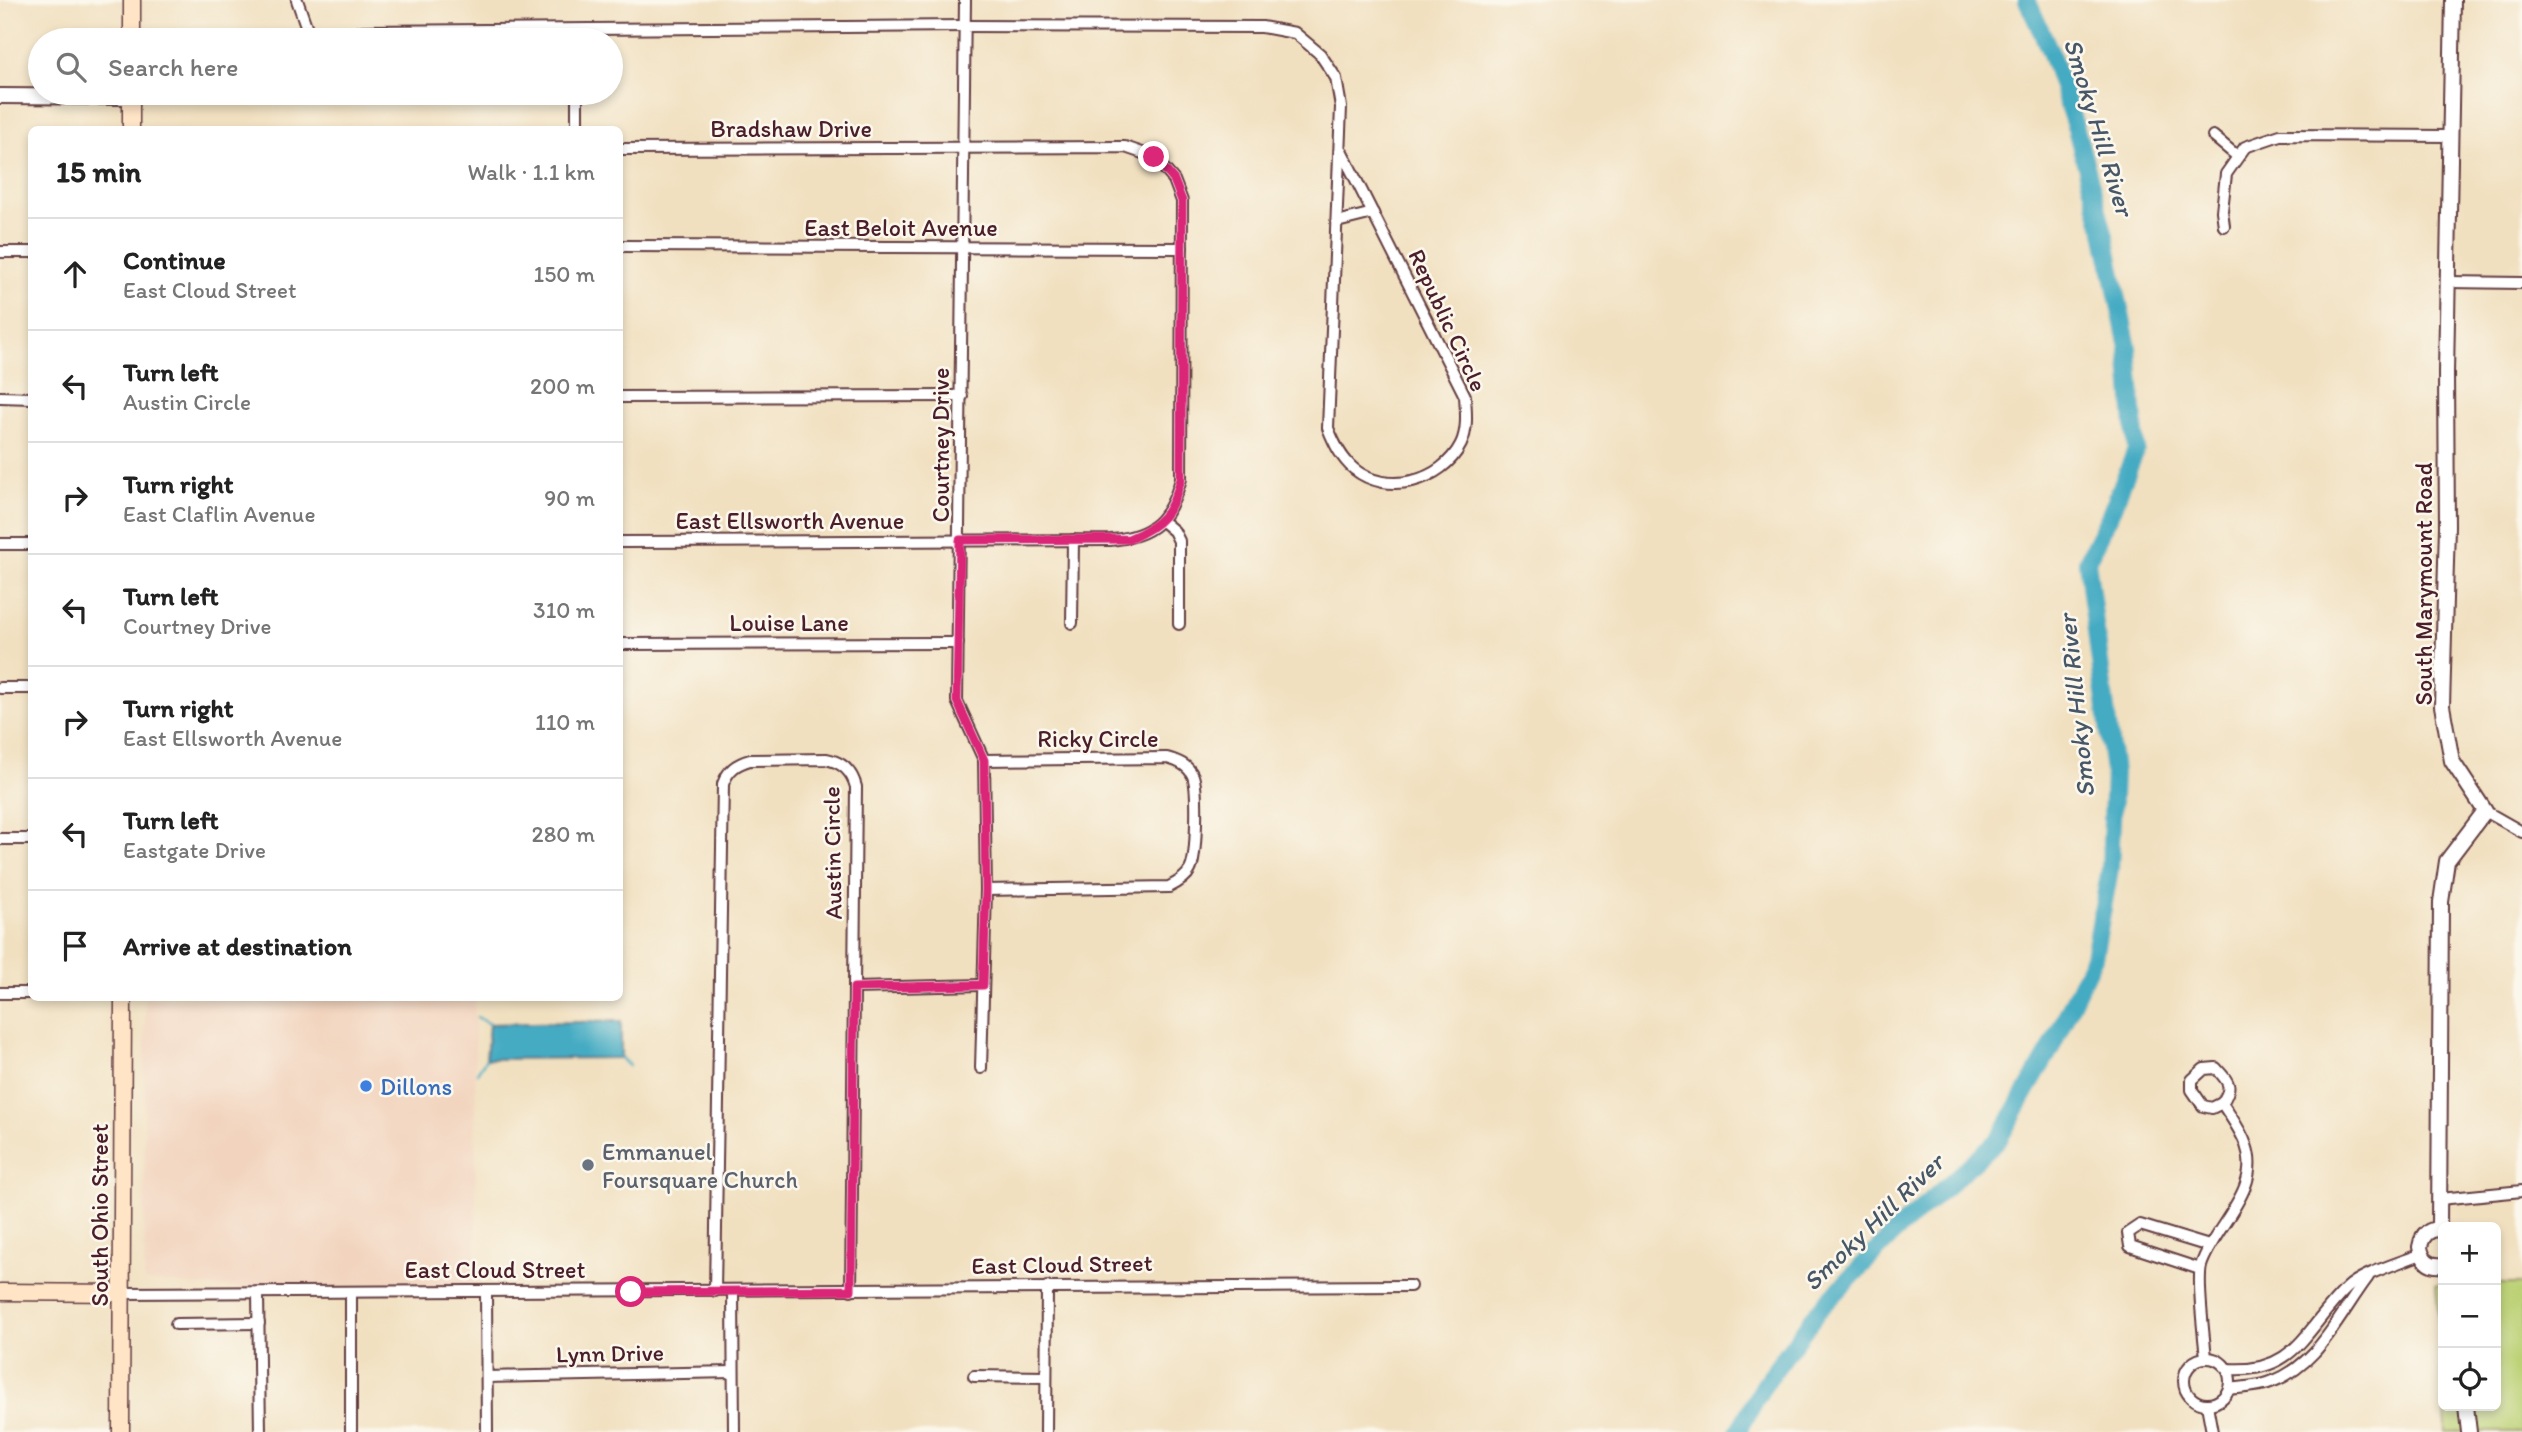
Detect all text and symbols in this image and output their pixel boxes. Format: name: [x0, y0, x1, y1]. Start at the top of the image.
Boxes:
search box: [28, 28, 623, 105]
water label: Smoky Hill River: [2057, 34, 2142, 222]
icon: search: [52, 48, 90, 86]
text: Search here: [108, 51, 238, 83]
street label: Bradshaw Drive: [710, 114, 872, 143]
route end: [1138, 141, 1169, 172]
text: 15 min: [56, 153, 141, 190]
text: Walk · 1.1 km: [467, 158, 595, 186]
street label: East Beloit Avenue: [804, 213, 998, 242]
text: Continue: [123, 244, 226, 276]
street label: Republic Circle: [1402, 244, 1494, 396]
icon: ahead: [56, 255, 94, 293]
text: 150 m: [534, 260, 595, 288]
text: East Cloud Street: [123, 276, 297, 304]
text: Turn left: [123, 356, 219, 388]
icon: left: [56, 367, 94, 405]
street label: Courtney Drive: [926, 368, 955, 522]
text: 200 m: [530, 372, 595, 400]
text: Austin Circle: [123, 388, 251, 416]
street label: South Marymount Road: [2409, 462, 2438, 705]
text: Turn right: [123, 468, 234, 500]
icon: right: [56, 479, 94, 517]
text: 90 m: [544, 484, 595, 512]
text: East Claflin Avenue: [123, 500, 316, 528]
street label: East Ellsworth Avenue: [676, 506, 904, 535]
text: Turn left: [123, 580, 219, 612]
icon: left: [56, 591, 94, 629]
text: 310 m: [533, 596, 595, 624]
street label: Louise Lane: [729, 608, 849, 637]
water label: Smoky Hill River: [2050, 610, 2102, 799]
text: Courtney Drive: [123, 612, 271, 640]
text: Turn right: [123, 692, 234, 724]
icon: right: [56, 703, 94, 741]
text: 110 m: [535, 708, 595, 736]
text: East Ellsworth Avenue: [123, 724, 342, 752]
street label: Ricky Circle: [1037, 724, 1159, 753]
street label: Austin Circle: [816, 786, 848, 920]
text: Turn left: [123, 804, 219, 836]
icon: left: [56, 815, 94, 853]
text: 280 m: [532, 820, 595, 848]
text: Eastgate Drive: [123, 836, 266, 864]
icon: arrive: [56, 927, 94, 965]
text: Arrive at destination: [123, 930, 352, 962]
place label: Dillons: [380, 1072, 452, 1101]
marker: Dillons: [358, 1078, 374, 1094]
street label: South Ohio Street: [85, 1123, 114, 1307]
place label: Emmanuel Foursquare Church: [602, 1137, 798, 1194]
water label: Smoky Hill River: [1796, 1145, 1952, 1297]
marker: Emmanuel Foursquare Church: [580, 1157, 596, 1173]
map controls: [2438, 1222, 2501, 1411]
button: +: [2438, 1222, 2501, 1285]
street label: East Cloud Street: [971, 1248, 1153, 1280]
street label: East Cloud Street: [404, 1255, 586, 1284]
route start: [615, 1276, 646, 1307]
button: −: [2438, 1285, 2501, 1348]
street label: Lynn Drive: [556, 1338, 664, 1368]
button: locate: [2438, 1348, 2501, 1411]

